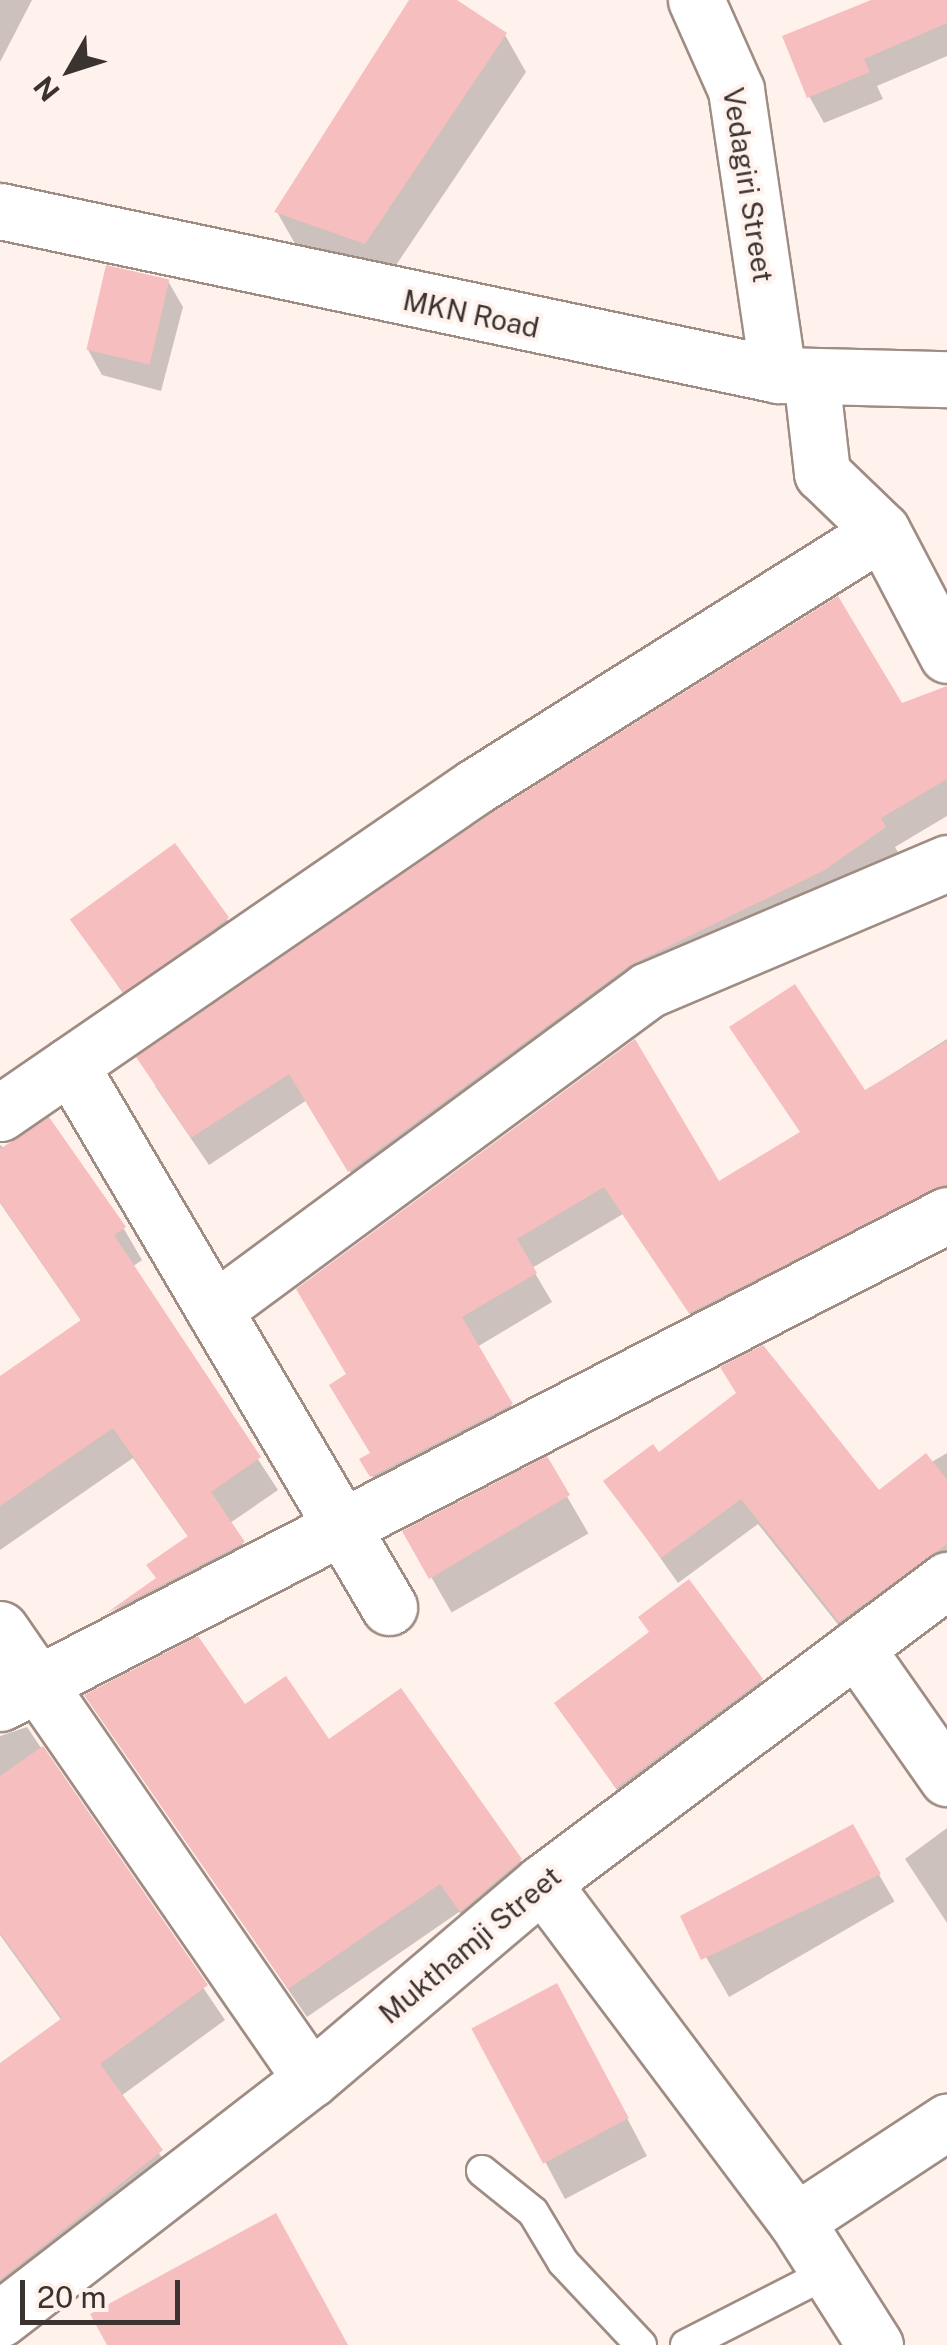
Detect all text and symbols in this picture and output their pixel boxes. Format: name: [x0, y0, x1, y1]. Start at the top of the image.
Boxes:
north arrow: [20, 20, 120, 120]
text: N: [27, 70, 66, 108]
street label: Vedagiri Street: [716, 85, 780, 285]
street label: MKN Road: [400, 283, 542, 345]
street label: Mukthamji Street: [373, 1859, 567, 2031]
scale bar: [25, 2260, 185, 2322]
text: 20 m: [37, 2279, 106, 2315]

